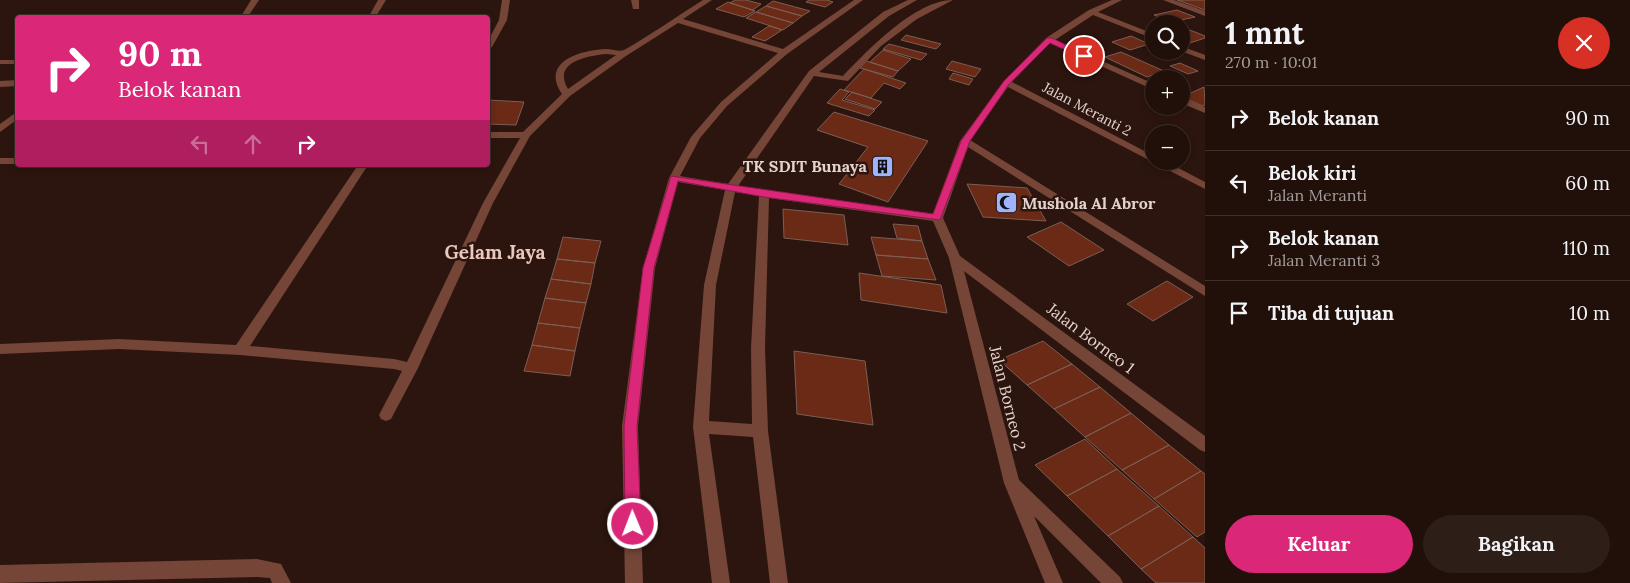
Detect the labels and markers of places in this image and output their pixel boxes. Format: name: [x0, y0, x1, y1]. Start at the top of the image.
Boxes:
pin: [1063, 35, 1105, 77]
building icon: TK SDIT Bunaya: [871, 154, 895, 178]
place label: TK SDIT Bunaya: [743, 156, 868, 176]
mosque icon: Mushola Al Abror: [994, 191, 1018, 215]
place label: Mushola Al Abror: [1022, 193, 1156, 213]

